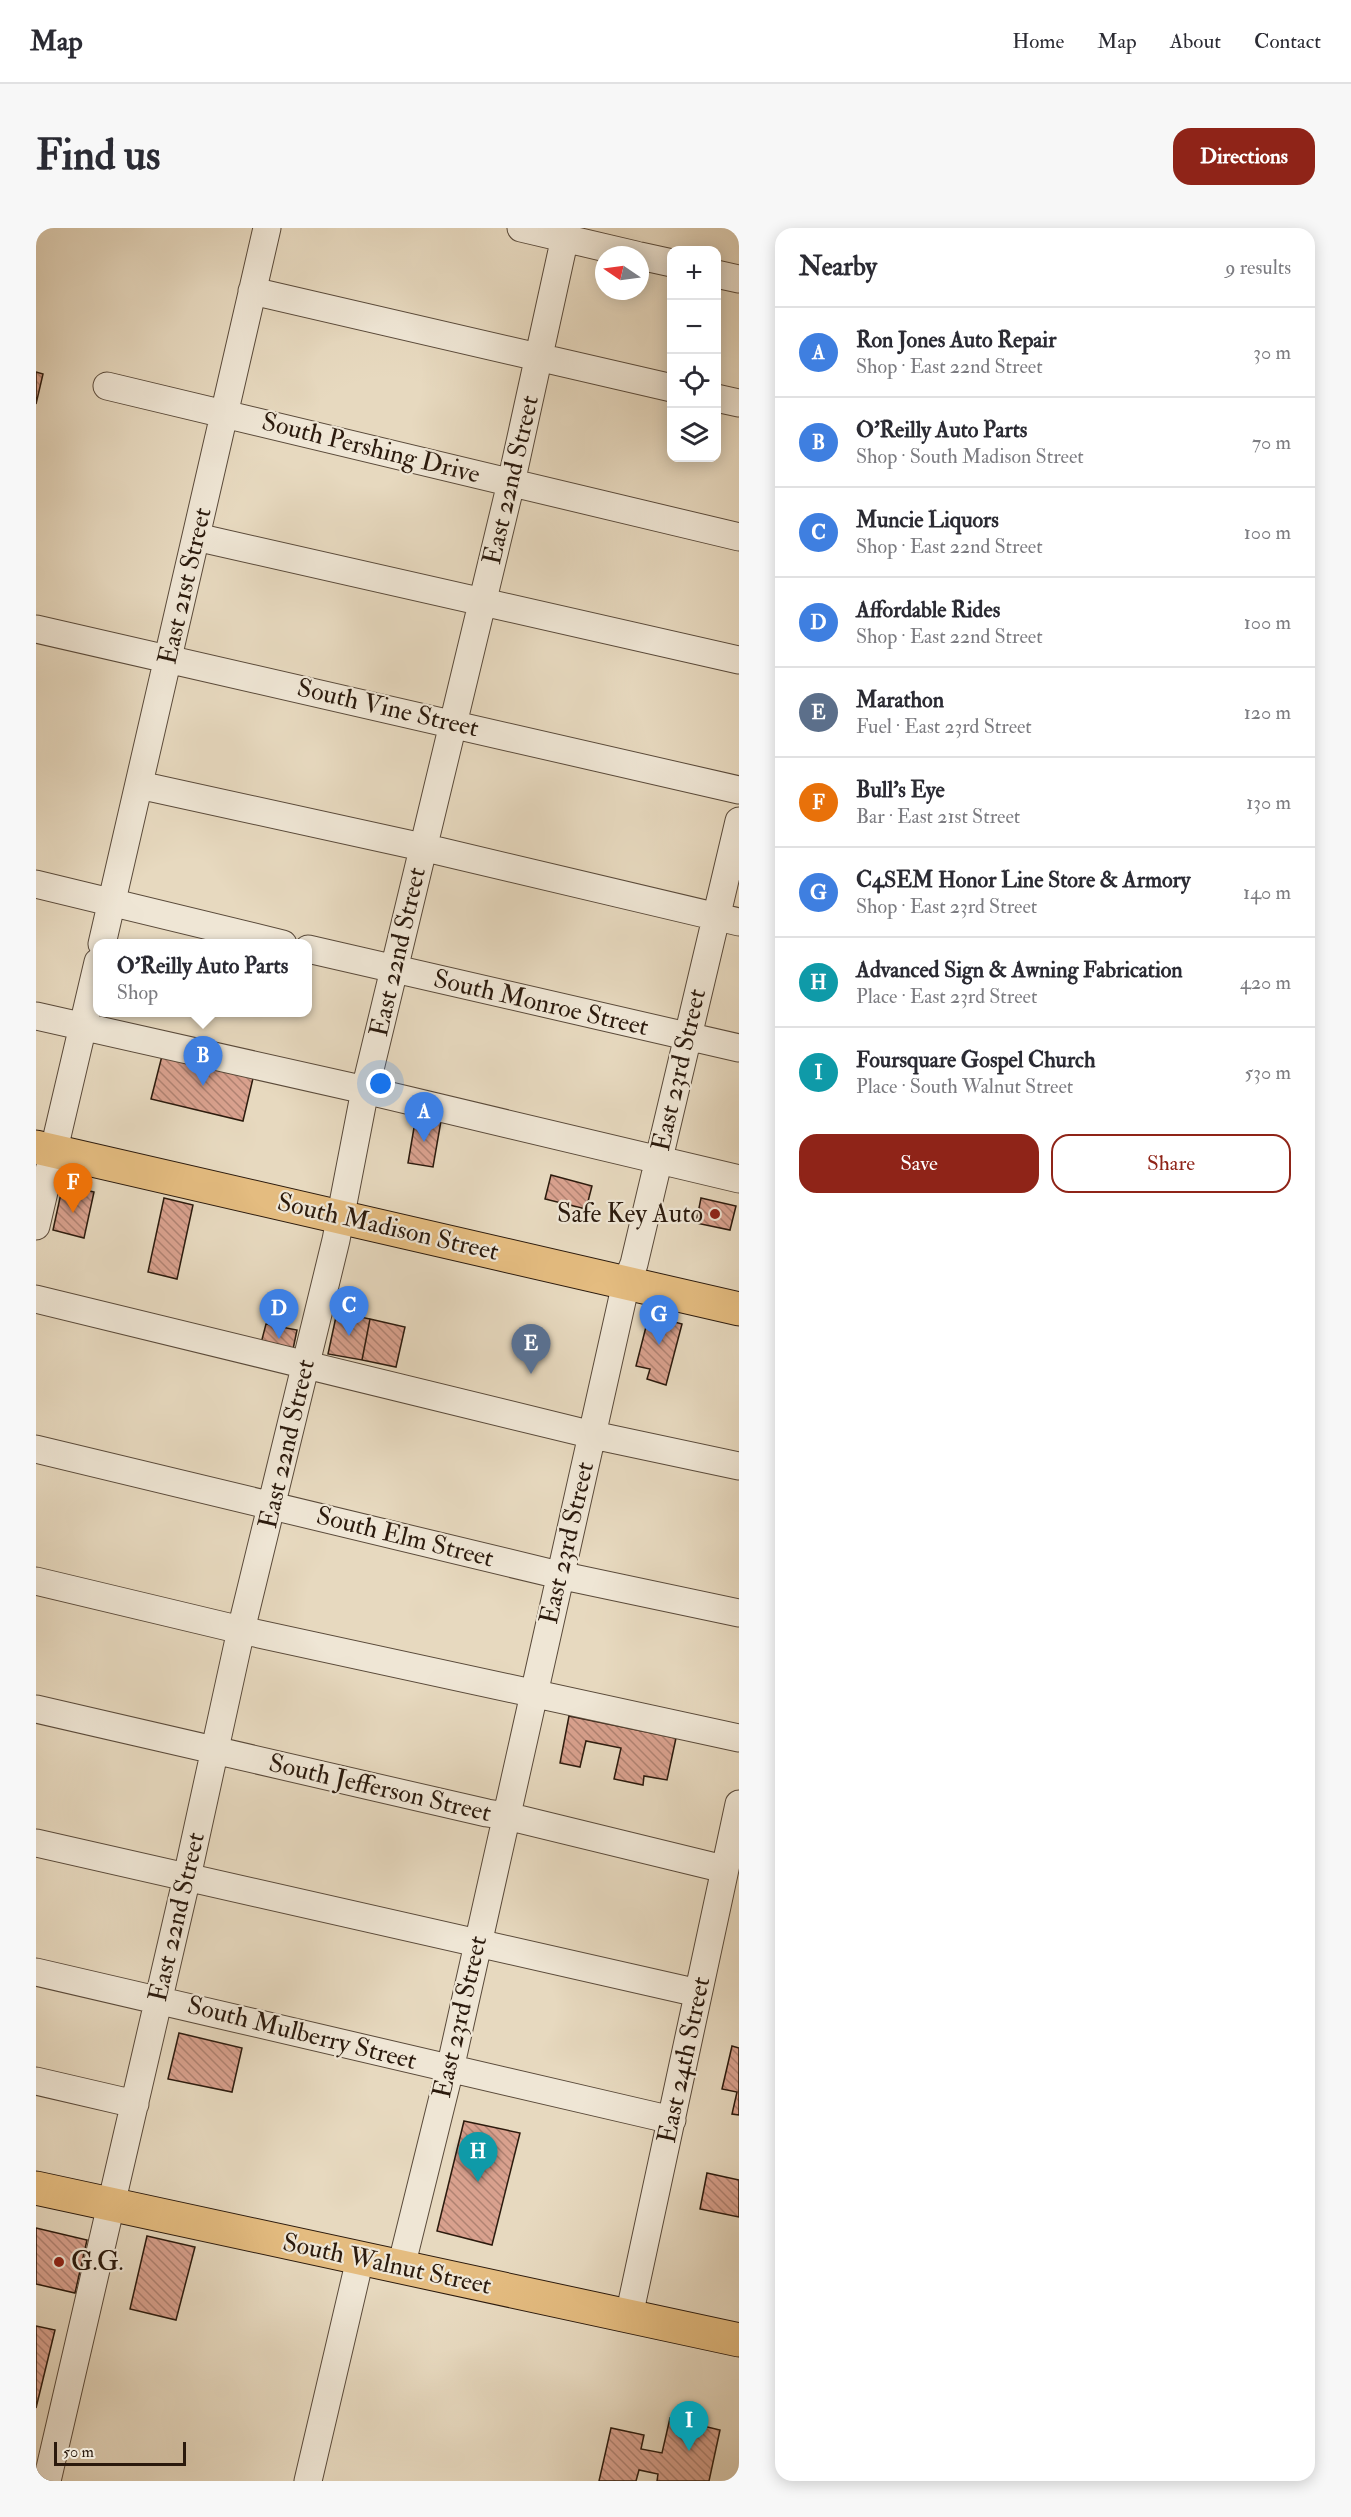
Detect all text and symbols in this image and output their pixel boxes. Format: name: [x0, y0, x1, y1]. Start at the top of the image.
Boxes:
text: Map: [30, 24, 83, 59]
text: Home: [1012, 28, 1064, 55]
text: Map: [1097, 28, 1137, 55]
text: About: [1170, 28, 1221, 55]
text: Contact: [1254, 28, 1321, 55]
button: Directions: [1173, 128, 1315, 185]
text: Find us: [36, 130, 160, 182]
north arrow: [595, 246, 649, 300]
map controls: [667, 246, 721, 462]
button: +: [667, 246, 721, 300]
text: Nearby: [799, 251, 877, 283]
text: 9 results: [1225, 255, 1291, 280]
button: −: [667, 300, 721, 354]
text: Ron Jones Auto Repair: [856, 326, 1056, 354]
text: A: [812, 340, 825, 365]
text: 30 m: [1253, 340, 1291, 365]
button: locate: [667, 354, 721, 408]
text: Shop · East 22nd Street: [856, 354, 1043, 379]
street label: East 22nd Street: [476, 392, 546, 568]
street label: South Pershing Drive: [259, 405, 483, 491]
button: layers: [667, 408, 721, 462]
text: O'Reilly Auto Parts: [856, 416, 1027, 444]
text: B: [812, 430, 825, 455]
text: 70 m: [1252, 430, 1291, 455]
text: Shop · South Madison Street: [856, 444, 1084, 469]
street label: East 21st Street: [151, 504, 219, 668]
text: Muncie Liquors: [856, 506, 999, 534]
text: C: [811, 520, 826, 545]
text: 100 m: [1244, 520, 1291, 545]
text: Shop · East 22nd Street: [856, 534, 1043, 559]
text: Affordable Rides: [856, 596, 1000, 624]
text: D: [810, 610, 827, 635]
text: 100 m: [1244, 610, 1291, 635]
text: Shop · East 22nd Street: [856, 624, 1043, 649]
street label: South Vine Street: [294, 672, 482, 744]
text: Marathon: [856, 686, 944, 714]
text: E: [811, 700, 826, 725]
text: 120 m: [1244, 700, 1291, 725]
text: Fuel · East 23rd Street: [856, 714, 1032, 739]
text: Bull's Eye: [856, 776, 945, 804]
text: F: [812, 790, 825, 815]
text: 130 m: [1246, 790, 1291, 815]
text: Bar · East 21st Street: [856, 804, 1020, 829]
street label: East 22nd Street: [363, 864, 433, 1040]
text: C4SEM Honor Line Store & Armory: [856, 866, 1190, 894]
text: G: [810, 880, 827, 905]
text: 140 m: [1243, 880, 1291, 905]
text: Shop · East 23rd Street: [856, 894, 1037, 919]
popup: [93, 939, 312, 1017]
text: O'Reilly Auto Parts: [117, 952, 288, 980]
text: Advanced Sign & Awning Fabrication: [856, 956, 1183, 984]
street label: South Monroe Street: [430, 963, 652, 1043]
text: H: [810, 970, 827, 995]
text: 420 m: [1240, 970, 1291, 995]
text: Shop: [117, 980, 158, 1005]
text: Place · East 23rd Street: [856, 984, 1037, 1009]
street label: East 23rd Street: [645, 986, 713, 1154]
pin: B: [184, 1036, 222, 1086]
text: Foursquare Gospel Church: [856, 1046, 1095, 1074]
text: I: [814, 1060, 823, 1085]
text: 530 m: [1245, 1060, 1291, 1085]
your location: [366, 1069, 395, 1098]
text: Place · South Walnut Street: [856, 1074, 1073, 1099]
pin: A: [404, 1092, 444, 1142]
button: Save: [799, 1134, 1039, 1193]
button: Share: [1051, 1134, 1291, 1193]
pin: F: [54, 1164, 93, 1213]
street label: South Madison Street: [274, 1186, 502, 1268]
place label: Safe Key Auto: [557, 1198, 703, 1230]
marker: Safe Key Auto: [708, 1207, 722, 1221]
pin: C: [330, 1286, 368, 1336]
pin: D: [260, 1290, 298, 1339]
pin: G: [640, 1296, 678, 1345]
pin: E: [512, 1324, 550, 1374]
street label: East 22nd Street: [252, 1356, 322, 1532]
street label: East 23rd Street: [533, 1459, 601, 1627]
street label: South Elm Street: [313, 1500, 497, 1574]
street label: South Jefferson Street: [266, 1747, 494, 1829]
street label: East 22nd Street: [142, 1829, 212, 2005]
street label: East 23rd Street: [426, 1933, 494, 2101]
street label: East 24th Street: [651, 1974, 717, 2146]
street label: South Mulberry Street: [184, 1989, 420, 2077]
pin: H: [458, 2132, 498, 2182]
street label: South Walnut Street: [280, 2226, 494, 2302]
place label: G.G.: [71, 2246, 124, 2278]
marker: G.G.: [52, 2255, 66, 2269]
pin: I: [670, 2402, 708, 2451]
scale bar: [54, 2439, 186, 2466]
text: 50 m: [63, 2442, 94, 2462]

